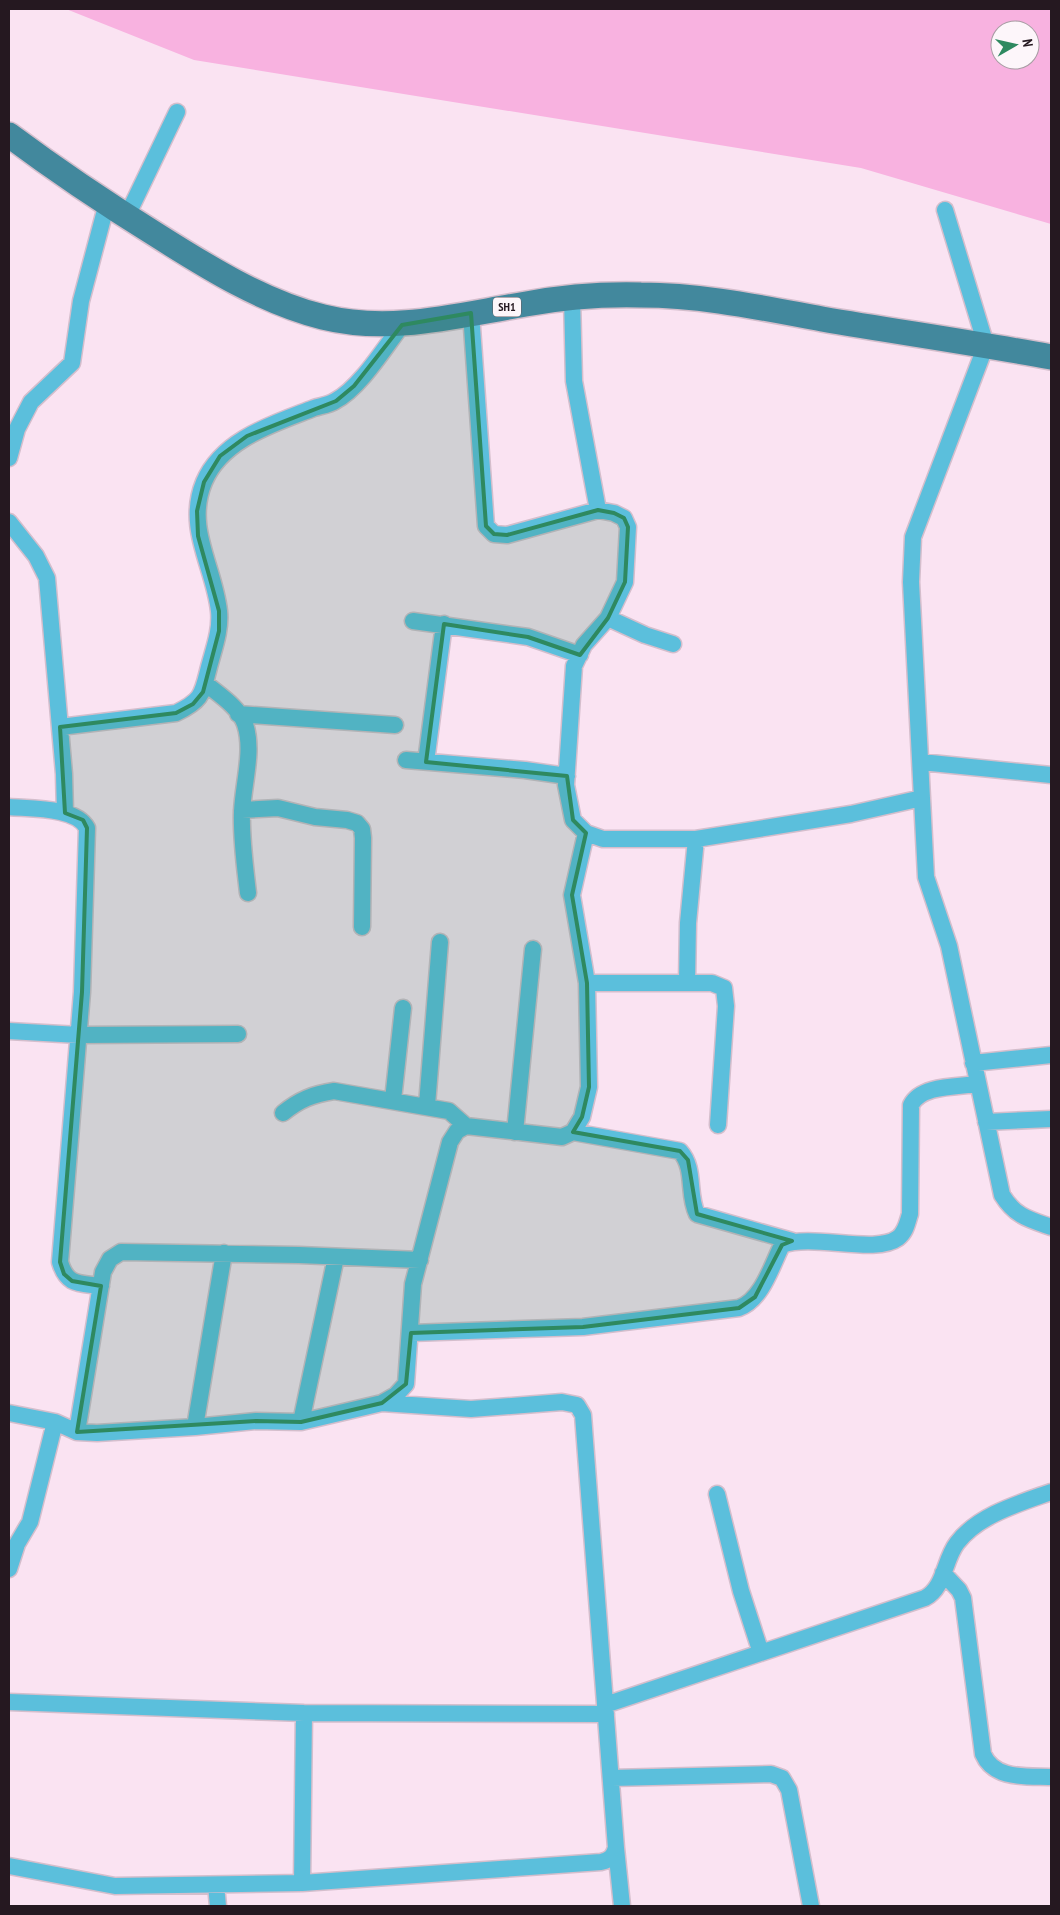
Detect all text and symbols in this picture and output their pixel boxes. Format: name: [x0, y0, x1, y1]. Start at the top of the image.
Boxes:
north arrow: [990, 20, 1040, 70]
text: N: [1018, 38, 1037, 48]
road number: SH1: [493, 298, 521, 316]

